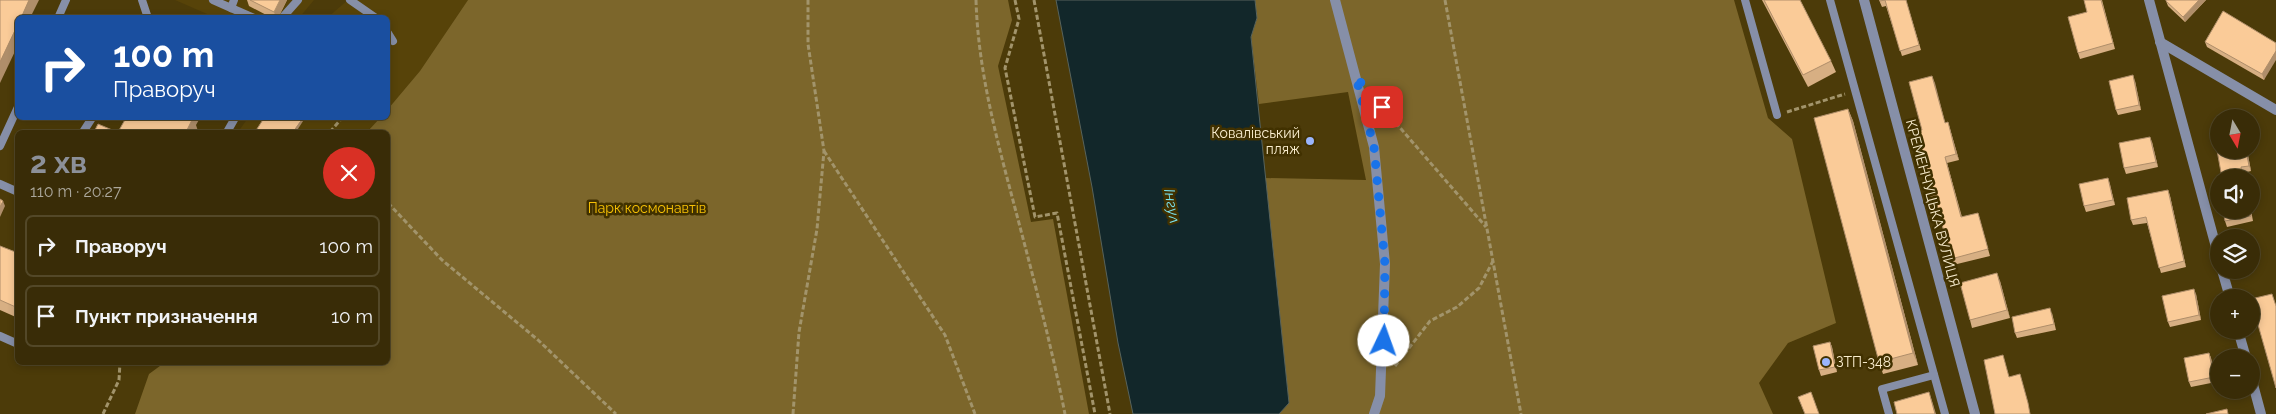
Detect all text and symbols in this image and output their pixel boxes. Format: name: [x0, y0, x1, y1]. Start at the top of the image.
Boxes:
text: 100 m: [113, 34, 214, 75]
icon: right: [30, 35, 95, 100]
text: Праворуч: [113, 76, 216, 102]
pin: [1361, 86, 1403, 128]
icon: arrive: [1368, 93, 1396, 121]
north arrow: [2210, 109, 2260, 159]
map controls: [2210, 109, 2260, 399]
street label: КРЕМЕНЧУЦЬКА ВУЛИЦЯ: [1903, 117, 1963, 289]
place label: Ковалівський пляж: [1211, 125, 1300, 157]
marker: Ковалівський пляж: [1304, 135, 1316, 147]
text: 2 хв: [30, 145, 87, 180]
button: close: [323, 147, 375, 199]
button: sound: [2210, 169, 2260, 219]
text: 110 m · 20:27: [30, 182, 122, 201]
water label: Інгул: [1160, 187, 1184, 225]
park label: Парк космонавтів: [588, 200, 706, 216]
button: layers: [2210, 229, 2260, 279]
icon: right: [32, 232, 60, 260]
text: Праворуч: [75, 235, 167, 257]
text: 100 m: [319, 235, 373, 257]
button: +: [2210, 289, 2260, 339]
icon: arrive: [32, 302, 60, 330]
text: Пункт призначення: [75, 305, 258, 327]
text: 10 m: [331, 305, 373, 327]
position arrow: [1357, 314, 1409, 366]
button: −: [2210, 349, 2260, 399]
place label: ЗТП-348: [1836, 354, 1891, 370]
marker: ЗТП-348: [1820, 356, 1832, 368]

